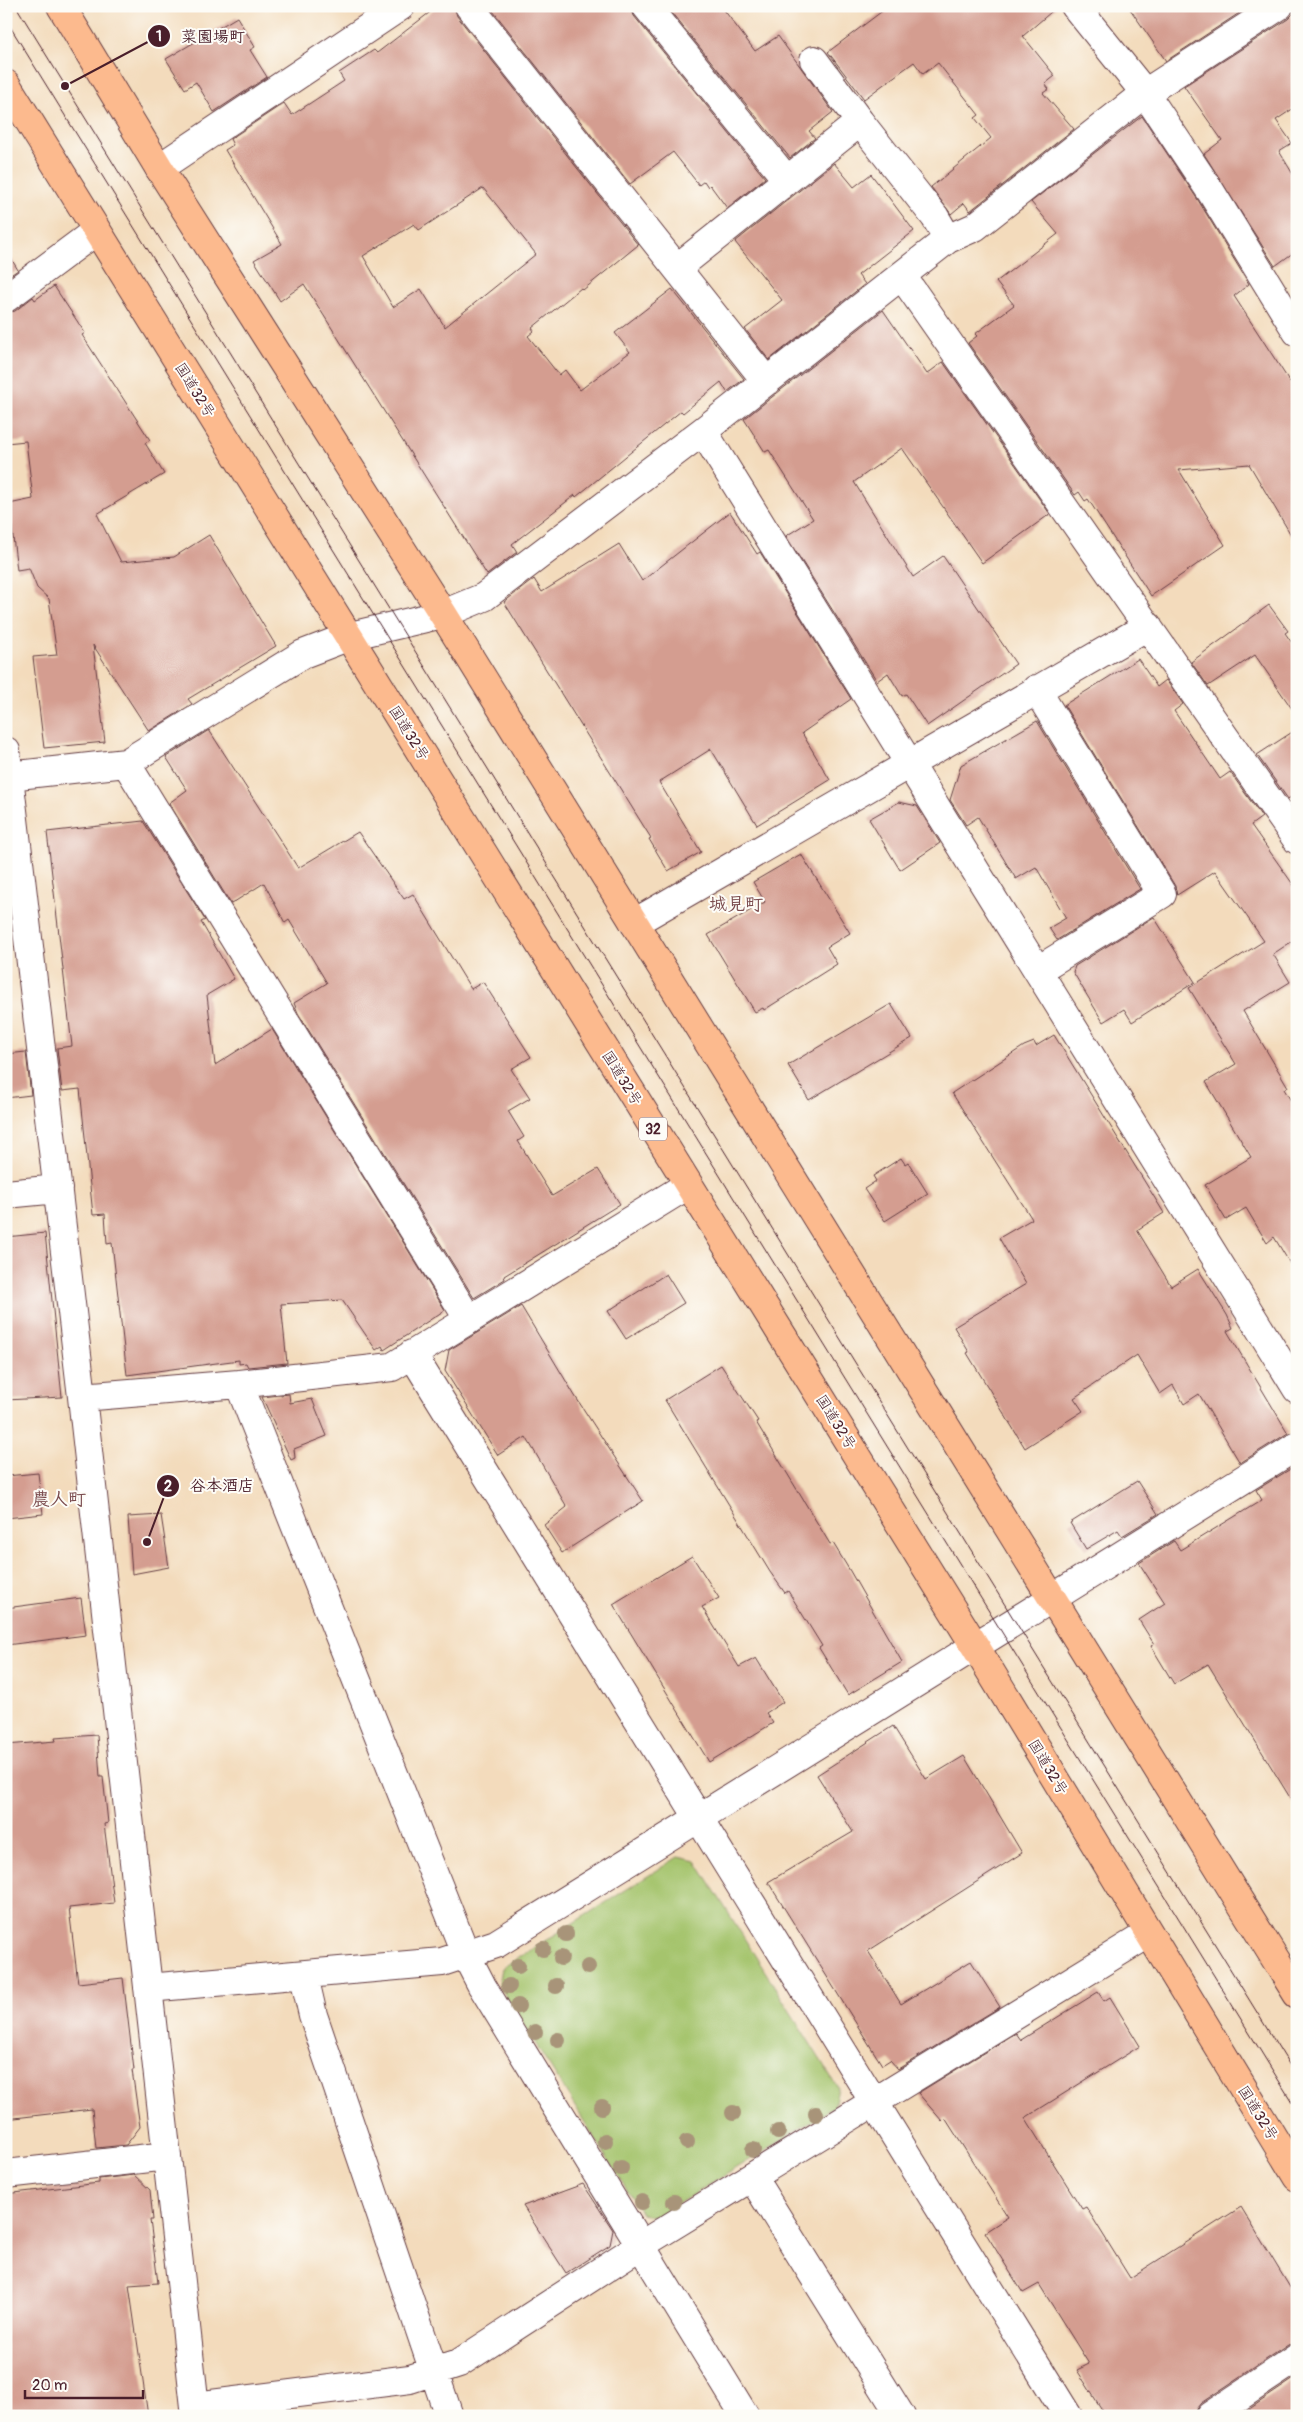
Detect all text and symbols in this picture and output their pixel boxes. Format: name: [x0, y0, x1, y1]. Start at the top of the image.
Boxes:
callout: 菜園場町: [146, 20, 255, 51]
text: 1: [156, 27, 162, 46]
text: 菜園場町: [181, 27, 245, 47]
street label: 国道32号: [170, 359, 219, 421]
street label: 国道32号: [384, 702, 433, 764]
district label: 城見町: [709, 893, 763, 916]
street label: 国道32号: [597, 1047, 646, 1109]
road number: 32: [639, 1118, 667, 1140]
street label: 国道32号: [811, 1391, 860, 1453]
callout: 谷本酒店: [155, 1470, 264, 1501]
text: 谷本酒店: [190, 1476, 254, 1496]
text: 2: [164, 1477, 172, 1496]
district label: 農人町: [32, 1488, 86, 1511]
street label: 国道32号: [1024, 1736, 1072, 1799]
street label: 国道32号: [1233, 2082, 1282, 2144]
scale bar: [25, 2367, 142, 2399]
text: 20 m: [32, 2376, 67, 2395]

